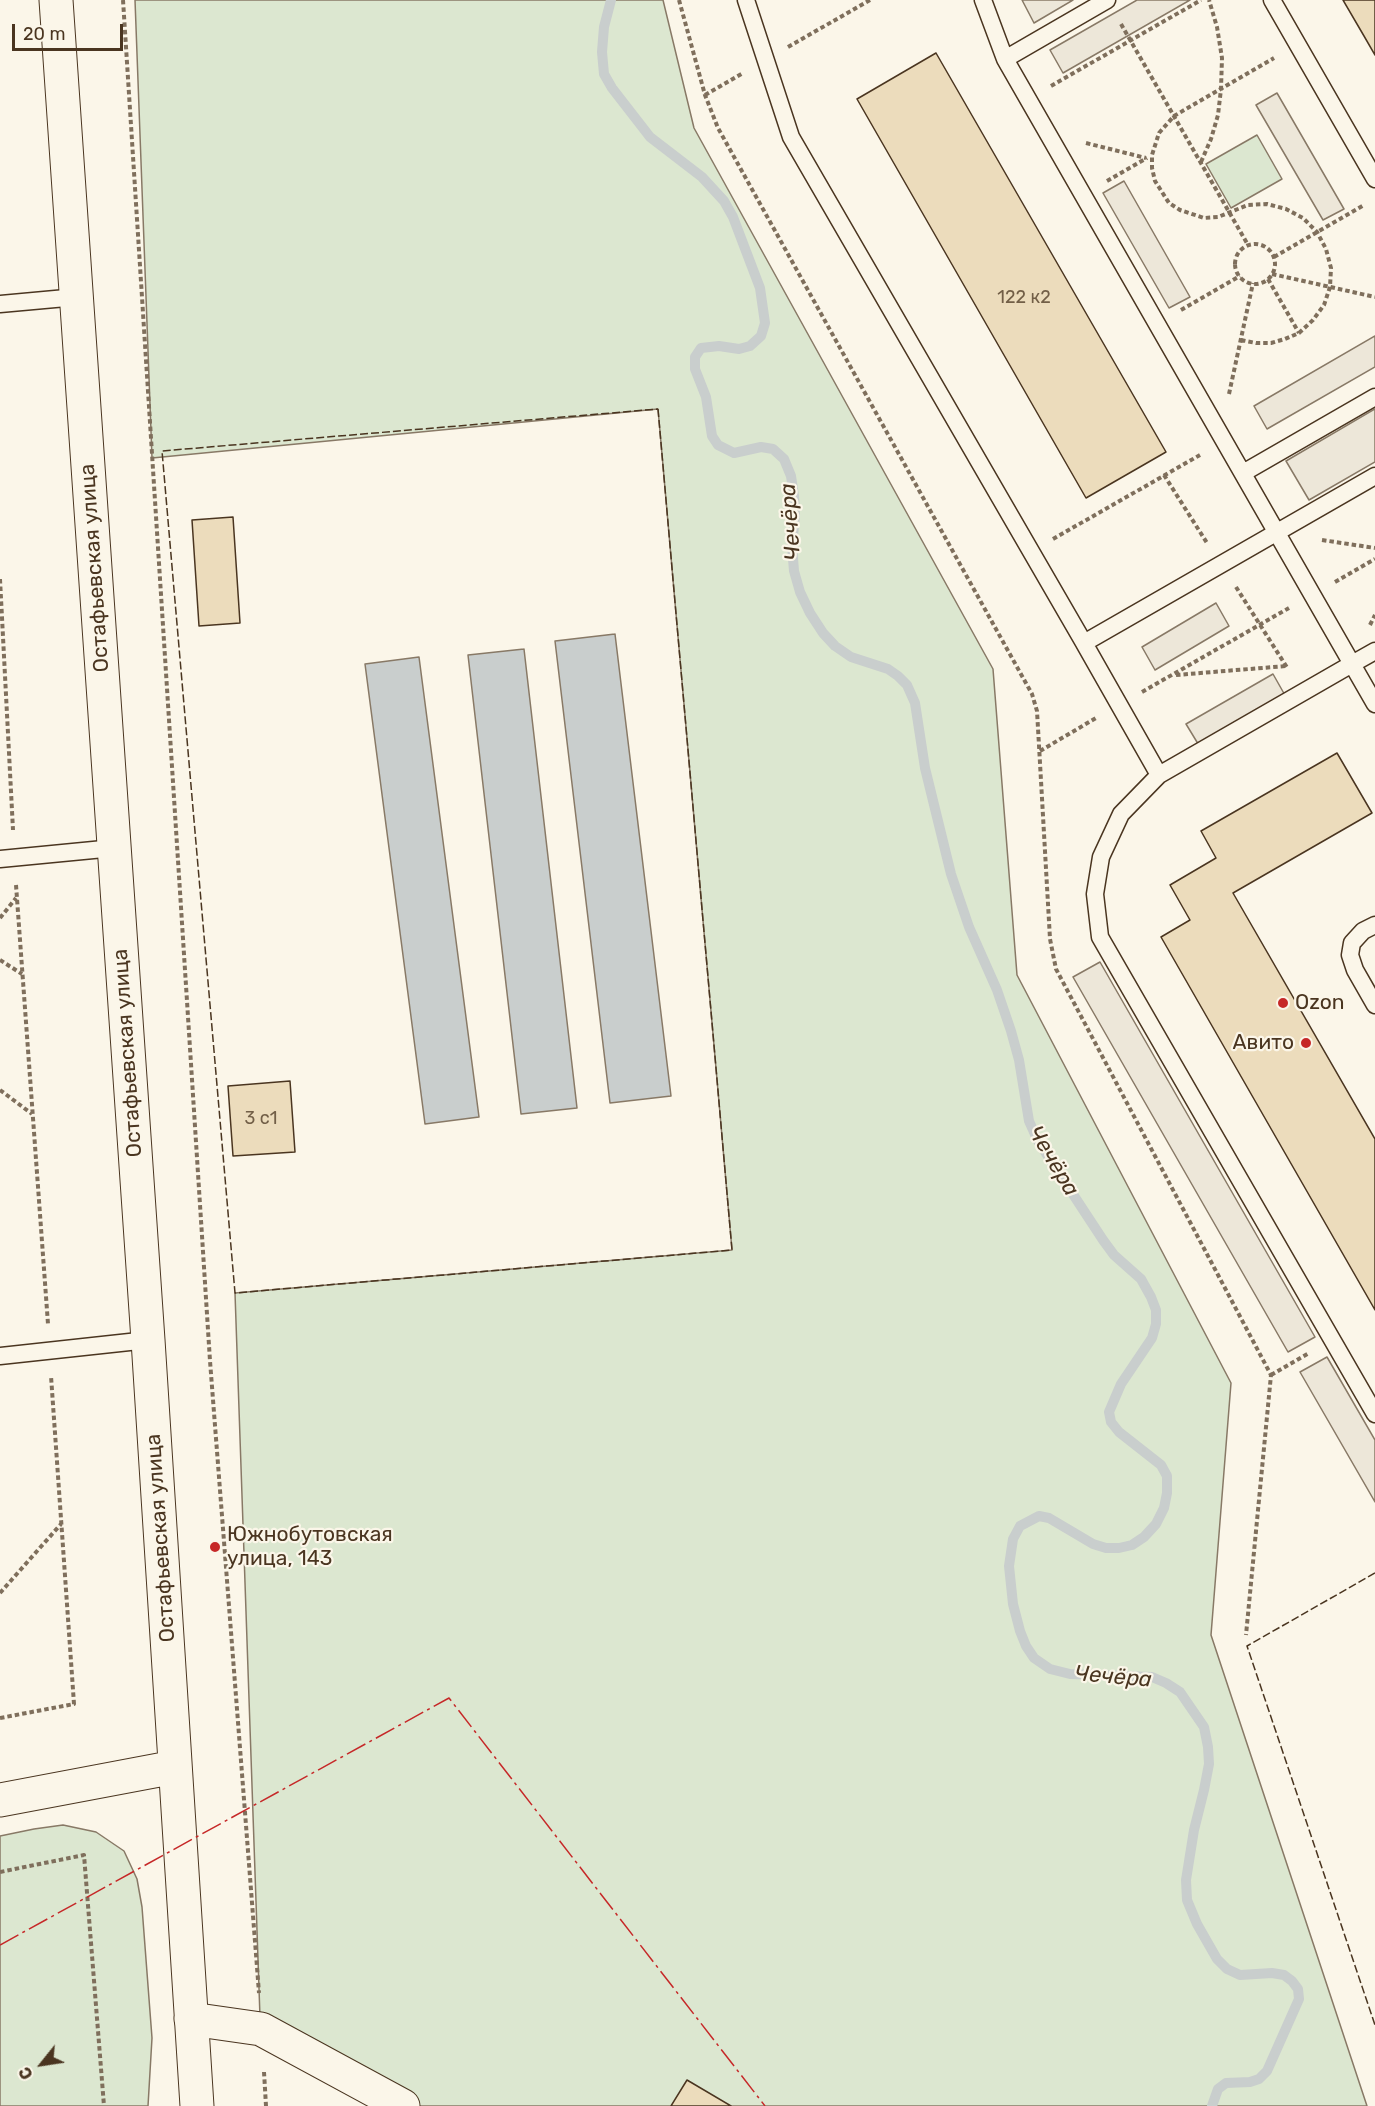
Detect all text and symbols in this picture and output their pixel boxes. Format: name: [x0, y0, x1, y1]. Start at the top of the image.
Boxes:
scale bar: [15, 12, 126, 50]
text: 20 m: [23, 23, 65, 45]
house number: 122 к2: [997, 287, 1051, 309]
street label: Остафьевская улица: [75, 463, 115, 673]
water label: Чечёра: [775, 482, 807, 562]
street label: Остафьевская улица: [108, 948, 148, 1158]
place label: Ozon: [1295, 990, 1345, 1016]
marker: Ozon: [1276, 996, 1290, 1010]
place label: Авито: [1233, 1030, 1294, 1056]
marker: Авито: [1299, 1036, 1313, 1050]
house number: 3 с1: [245, 1108, 277, 1130]
water label: Чечёра: [1022, 1121, 1084, 1201]
street label: Остафьевская улица: [141, 1433, 181, 1643]
place label: Южнобутовская улица, 143: [227, 1522, 393, 1572]
marker: Южнобутовская улица, 143: [208, 1540, 222, 1554]
water label: Чечёра: [1073, 1660, 1153, 1694]
north arrow: [12, 2034, 72, 2094]
text: С: [15, 2064, 37, 2083]

